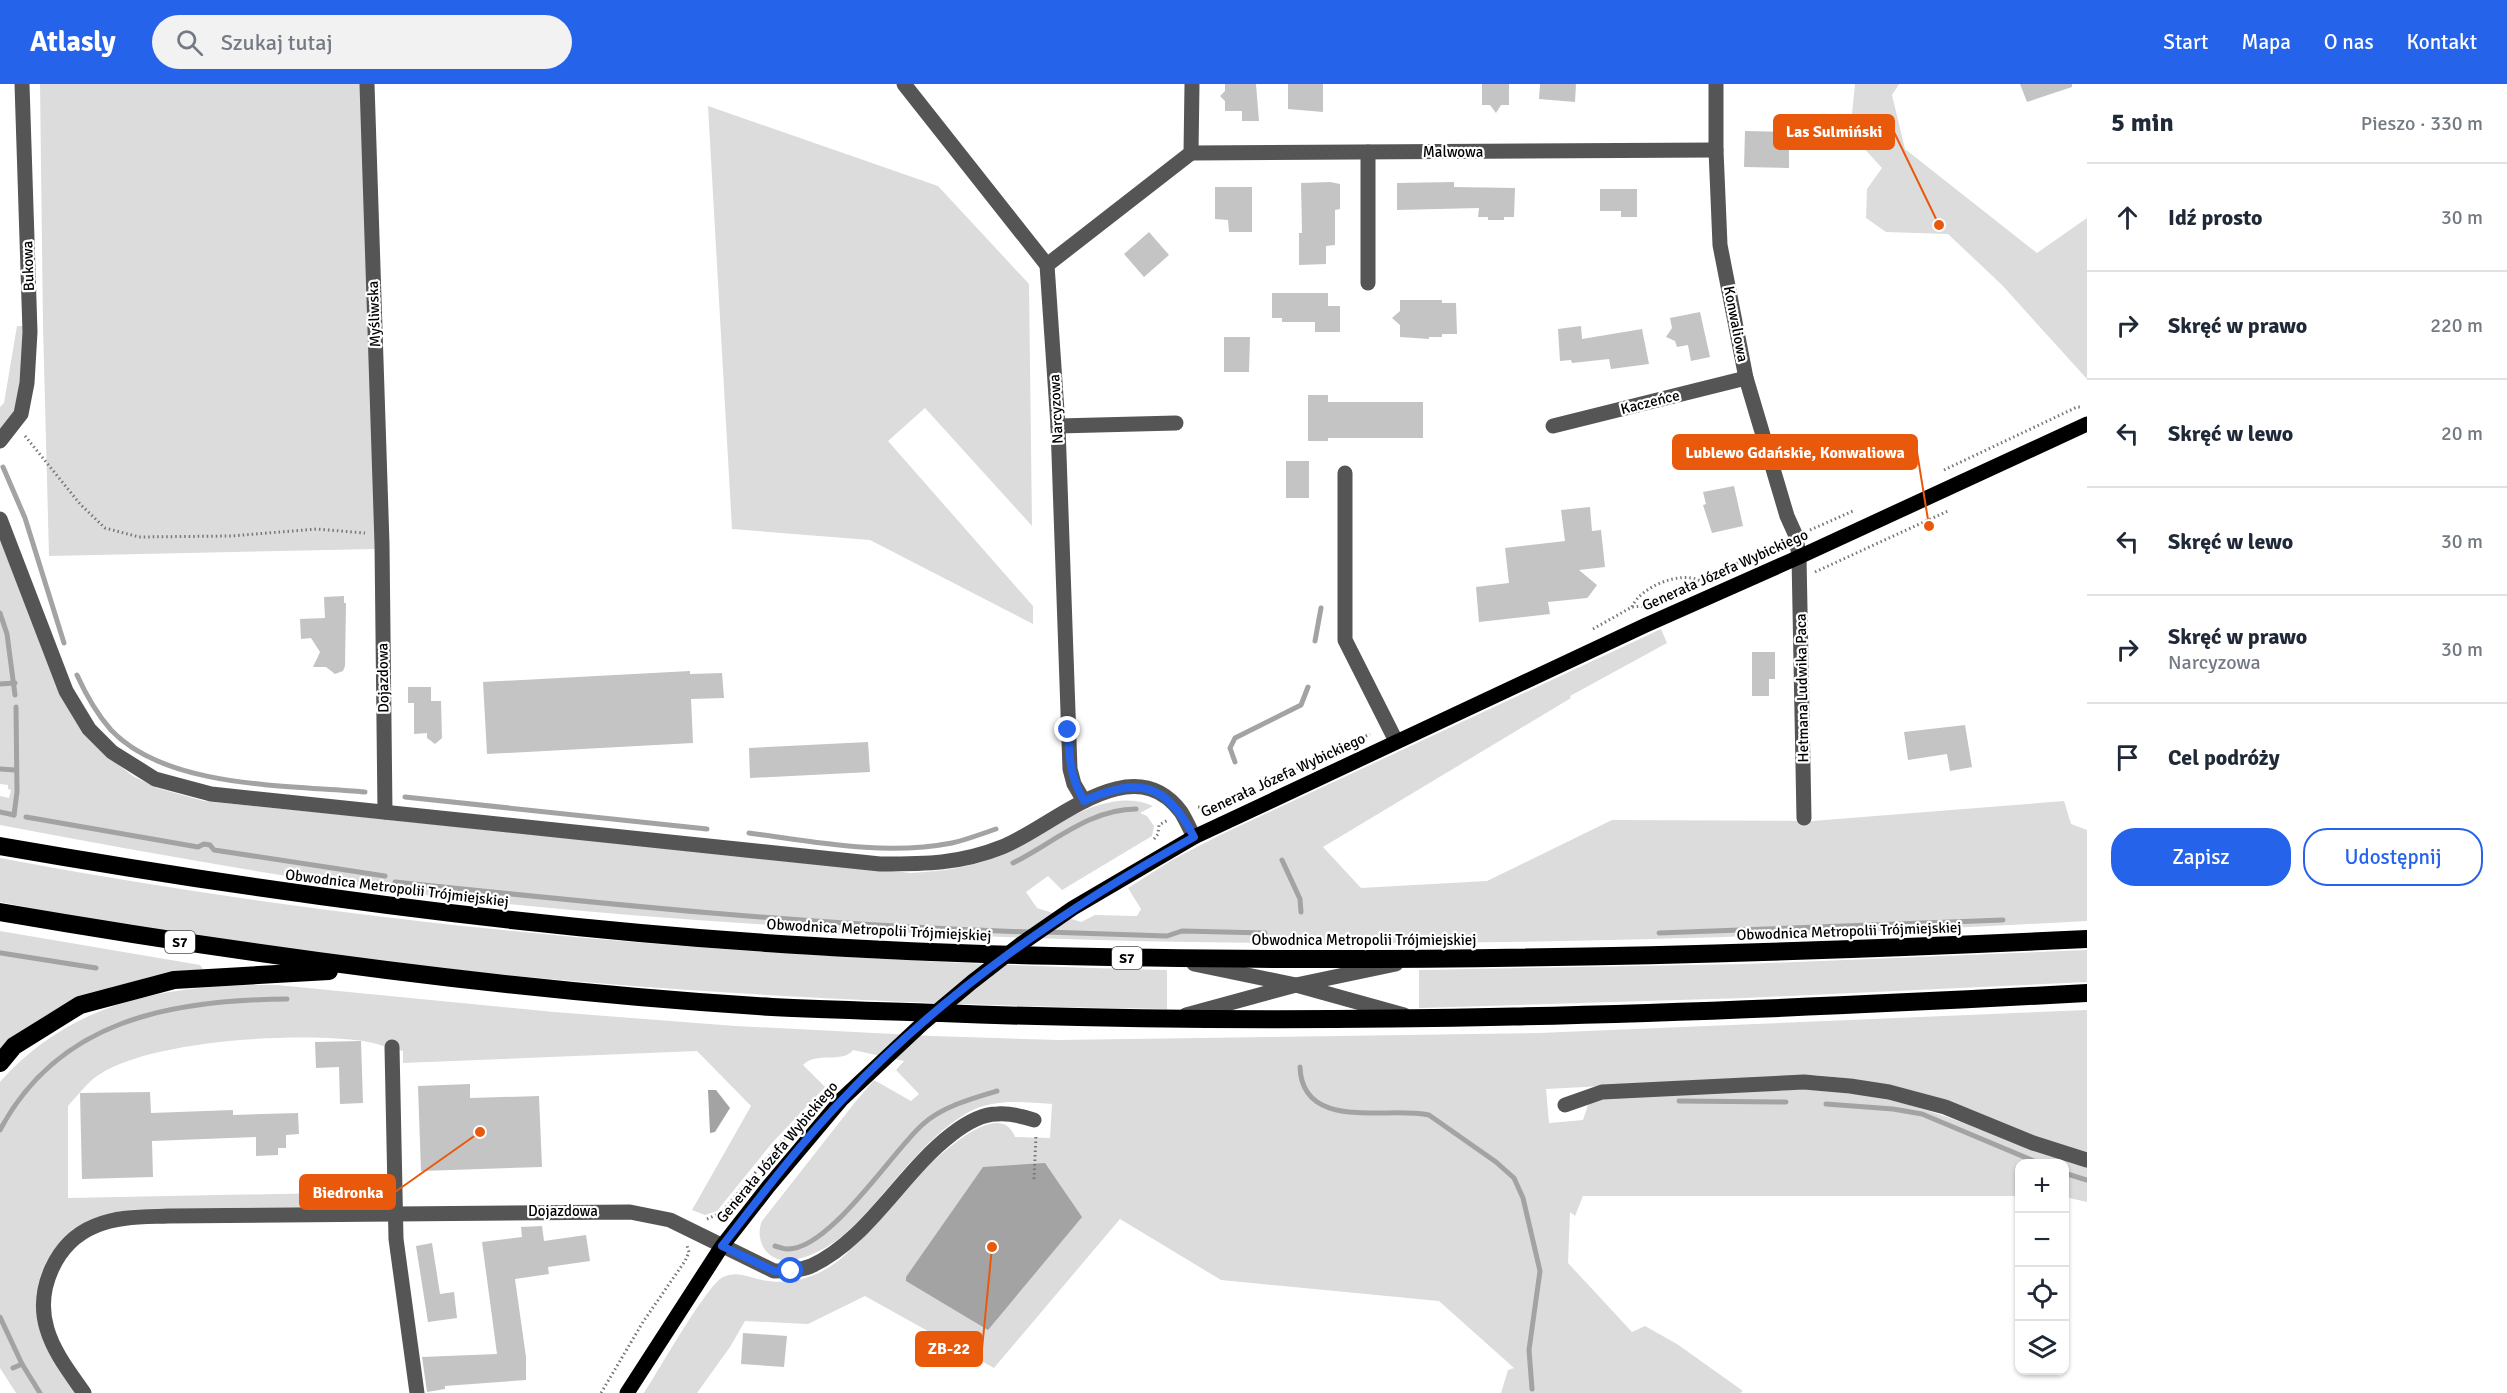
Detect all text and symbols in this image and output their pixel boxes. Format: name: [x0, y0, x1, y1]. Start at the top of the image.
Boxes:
search box: [152, 15, 572, 69]
text: Atlasly: [30, 25, 116, 59]
icon: search: [173, 26, 206, 59]
text: Szukaj tutaj: [221, 29, 333, 56]
text: Start: [2163, 29, 2208, 55]
text: Mapa: [2241, 29, 2291, 55]
text: O nas: [2324, 29, 2374, 55]
text: Kontakt: [2407, 29, 2477, 55]
text: 5 min: [2111, 107, 2174, 139]
text: Pieszo · 330 m: [2361, 111, 2483, 136]
callout: Las Sulmiński: [1774, 115, 1894, 149]
text: Las Sulmiński: [1786, 122, 1882, 142]
street label: Malwowa: [1423, 143, 1483, 161]
icon: ahead: [2111, 201, 2144, 234]
text: Idź prosto: [2168, 204, 2263, 231]
text: 30 m: [2441, 205, 2483, 230]
street label: Bukowa: [18, 240, 38, 292]
street label: Myśliwska: [364, 280, 384, 348]
street label: Konwaliowa: [1720, 284, 1752, 364]
icon: right: [2111, 309, 2144, 342]
text: Skręć w prawo: [2168, 312, 2307, 339]
text: 220 m: [2430, 313, 2483, 338]
street label: Narcyzowa: [1045, 374, 1067, 444]
street label: Kaczeńce: [1619, 386, 1681, 418]
icon: left: [2111, 417, 2144, 450]
text: Skręć w lewo: [2168, 420, 2293, 447]
text: 20 m: [2441, 421, 2483, 446]
callout: Lublewo Gdańskie, Konwaliowa: [1673, 435, 1917, 469]
text: Lublewo Gdańskie, Konwaliowa: [1685, 443, 1905, 463]
street label: Generała Józefa Wybickiego: [1639, 525, 1811, 615]
icon: left: [2111, 525, 2144, 558]
text: Skręć w lewo: [2168, 528, 2293, 555]
text: 30 m: [2441, 529, 2483, 554]
street label: Hetmana Ludwika Paca: [1792, 613, 1812, 763]
text: Skręć w prawo: [2168, 623, 2307, 650]
icon: right: [2111, 633, 2144, 666]
text: 30 m: [2441, 637, 2483, 662]
street label: Dojazdowa: [373, 643, 393, 713]
text: Narcyzowa: [2168, 650, 2261, 675]
route end: [1054, 716, 1080, 742]
street label: Generała Józefa Wybickiego: [1198, 729, 1368, 821]
icon: arrive: [2111, 741, 2144, 774]
text: Cel podróży: [2168, 744, 2280, 771]
button: Zapisz: [2111, 828, 2291, 886]
button: Udostępnij: [2303, 828, 2483, 886]
street label: Obwodnica Metropolii Trójmiejskiej: [284, 865, 510, 911]
street label: Obwodnica Metropolii Trójmiejskiej: [766, 915, 992, 945]
street label: Obwodnica Metropolii Trójmiejskiej: [1736, 918, 1962, 944]
road number: S7: [165, 931, 195, 953]
street label: Obwodnica Metropolii Trójmiejskiej: [1251, 931, 1477, 949]
road number: S7: [1112, 947, 1142, 969]
street label: Generała Józefa Wybickiego: [712, 1077, 842, 1227]
map controls: [2015, 1159, 2069, 1375]
button: +: [2015, 1159, 2069, 1213]
callout: Biedronka: [300, 1175, 395, 1209]
text: Biedronka: [313, 1183, 383, 1203]
street label: Dojazdowa: [528, 1202, 598, 1220]
button: −: [2015, 1213, 2069, 1267]
route start: [777, 1257, 803, 1283]
button: locate: [2015, 1267, 2069, 1321]
button: layers: [2015, 1321, 2069, 1375]
callout: ZB-22: [916, 1332, 982, 1366]
text: ZB-22: [928, 1339, 970, 1359]

